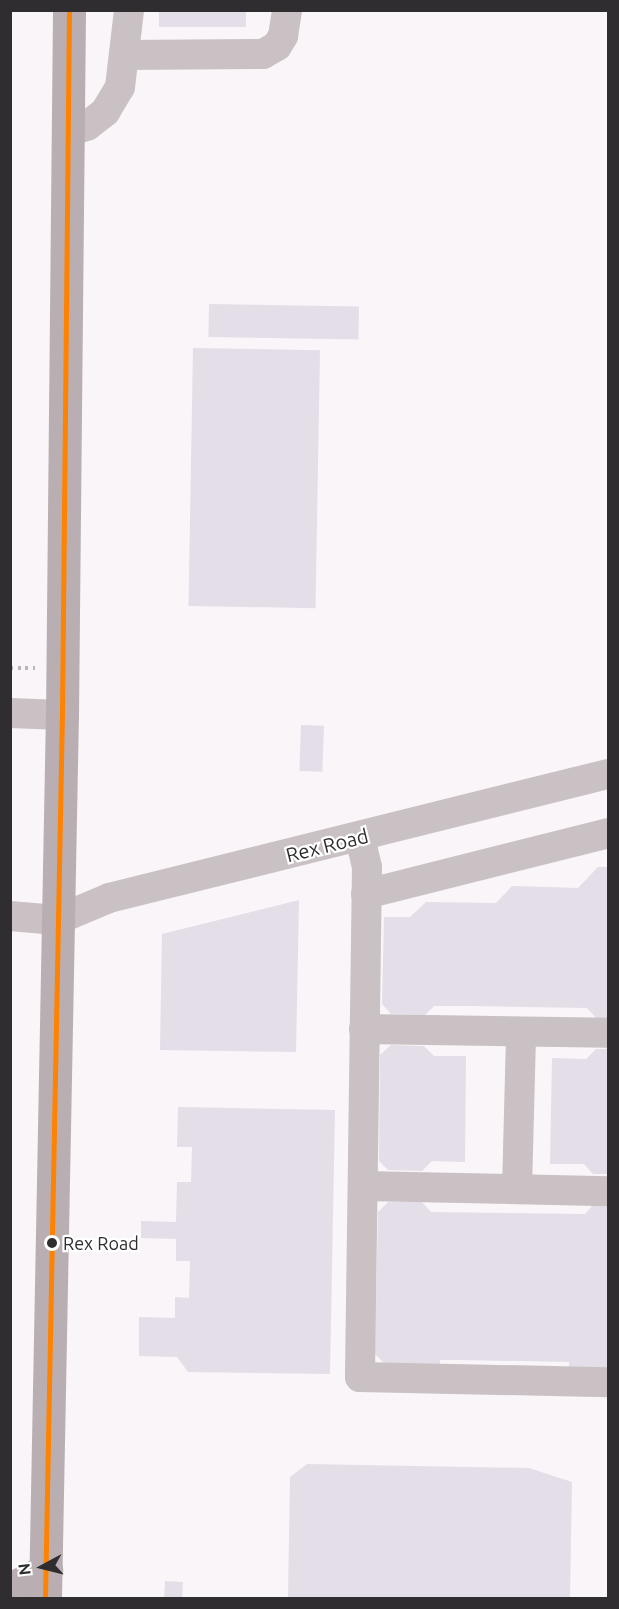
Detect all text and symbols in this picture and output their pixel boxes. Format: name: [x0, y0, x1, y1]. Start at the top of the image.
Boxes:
street label: Rex Road: [283, 823, 371, 867]
place label: Rex Road: [63, 1232, 139, 1254]
marker: Rex Road: [46, 1237, 58, 1249]
north arrow: [12, 1537, 72, 1597]
text: N: [14, 1562, 34, 1576]

